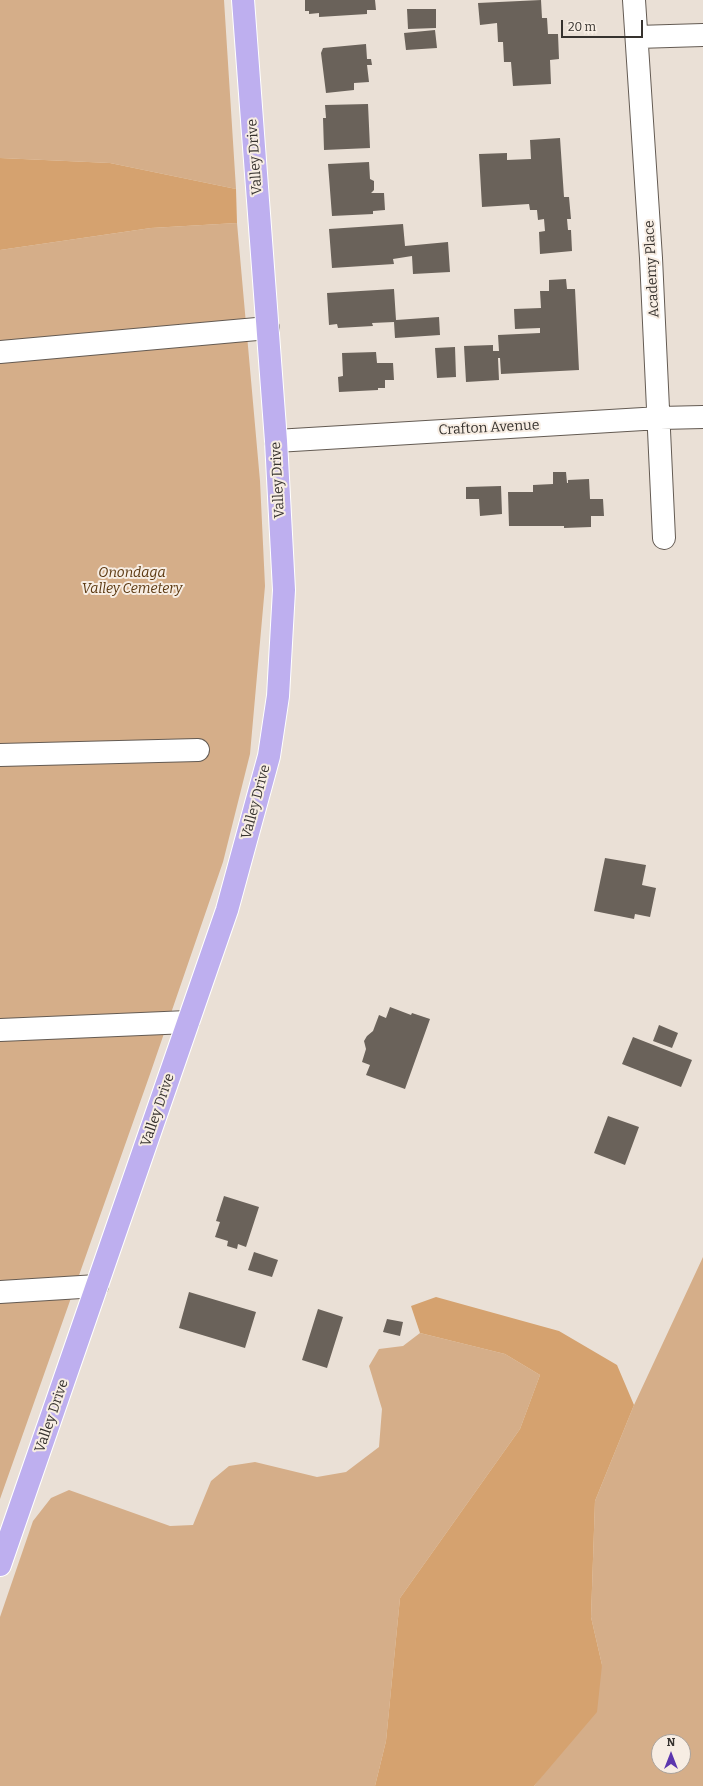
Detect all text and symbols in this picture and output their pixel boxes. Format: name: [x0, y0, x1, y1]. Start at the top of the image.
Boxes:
scale bar: [563, 12, 645, 38]
text: 20 m: [568, 20, 596, 34]
street label: Valley Drive: [244, 118, 266, 196]
street label: Academy Place: [641, 220, 663, 318]
street label: Crafton Avenue: [438, 417, 540, 439]
street label: Valley Drive: [268, 441, 288, 519]
park label: Onondaga Valley Cemetery: [82, 565, 182, 598]
street label: Valley Drive: [238, 763, 274, 841]
street label: Valley Drive: [138, 1071, 178, 1149]
street label: Valley Drive: [32, 1377, 72, 1455]
north arrow: [651, 1734, 691, 1774]
text: N: [667, 1736, 675, 1749]

